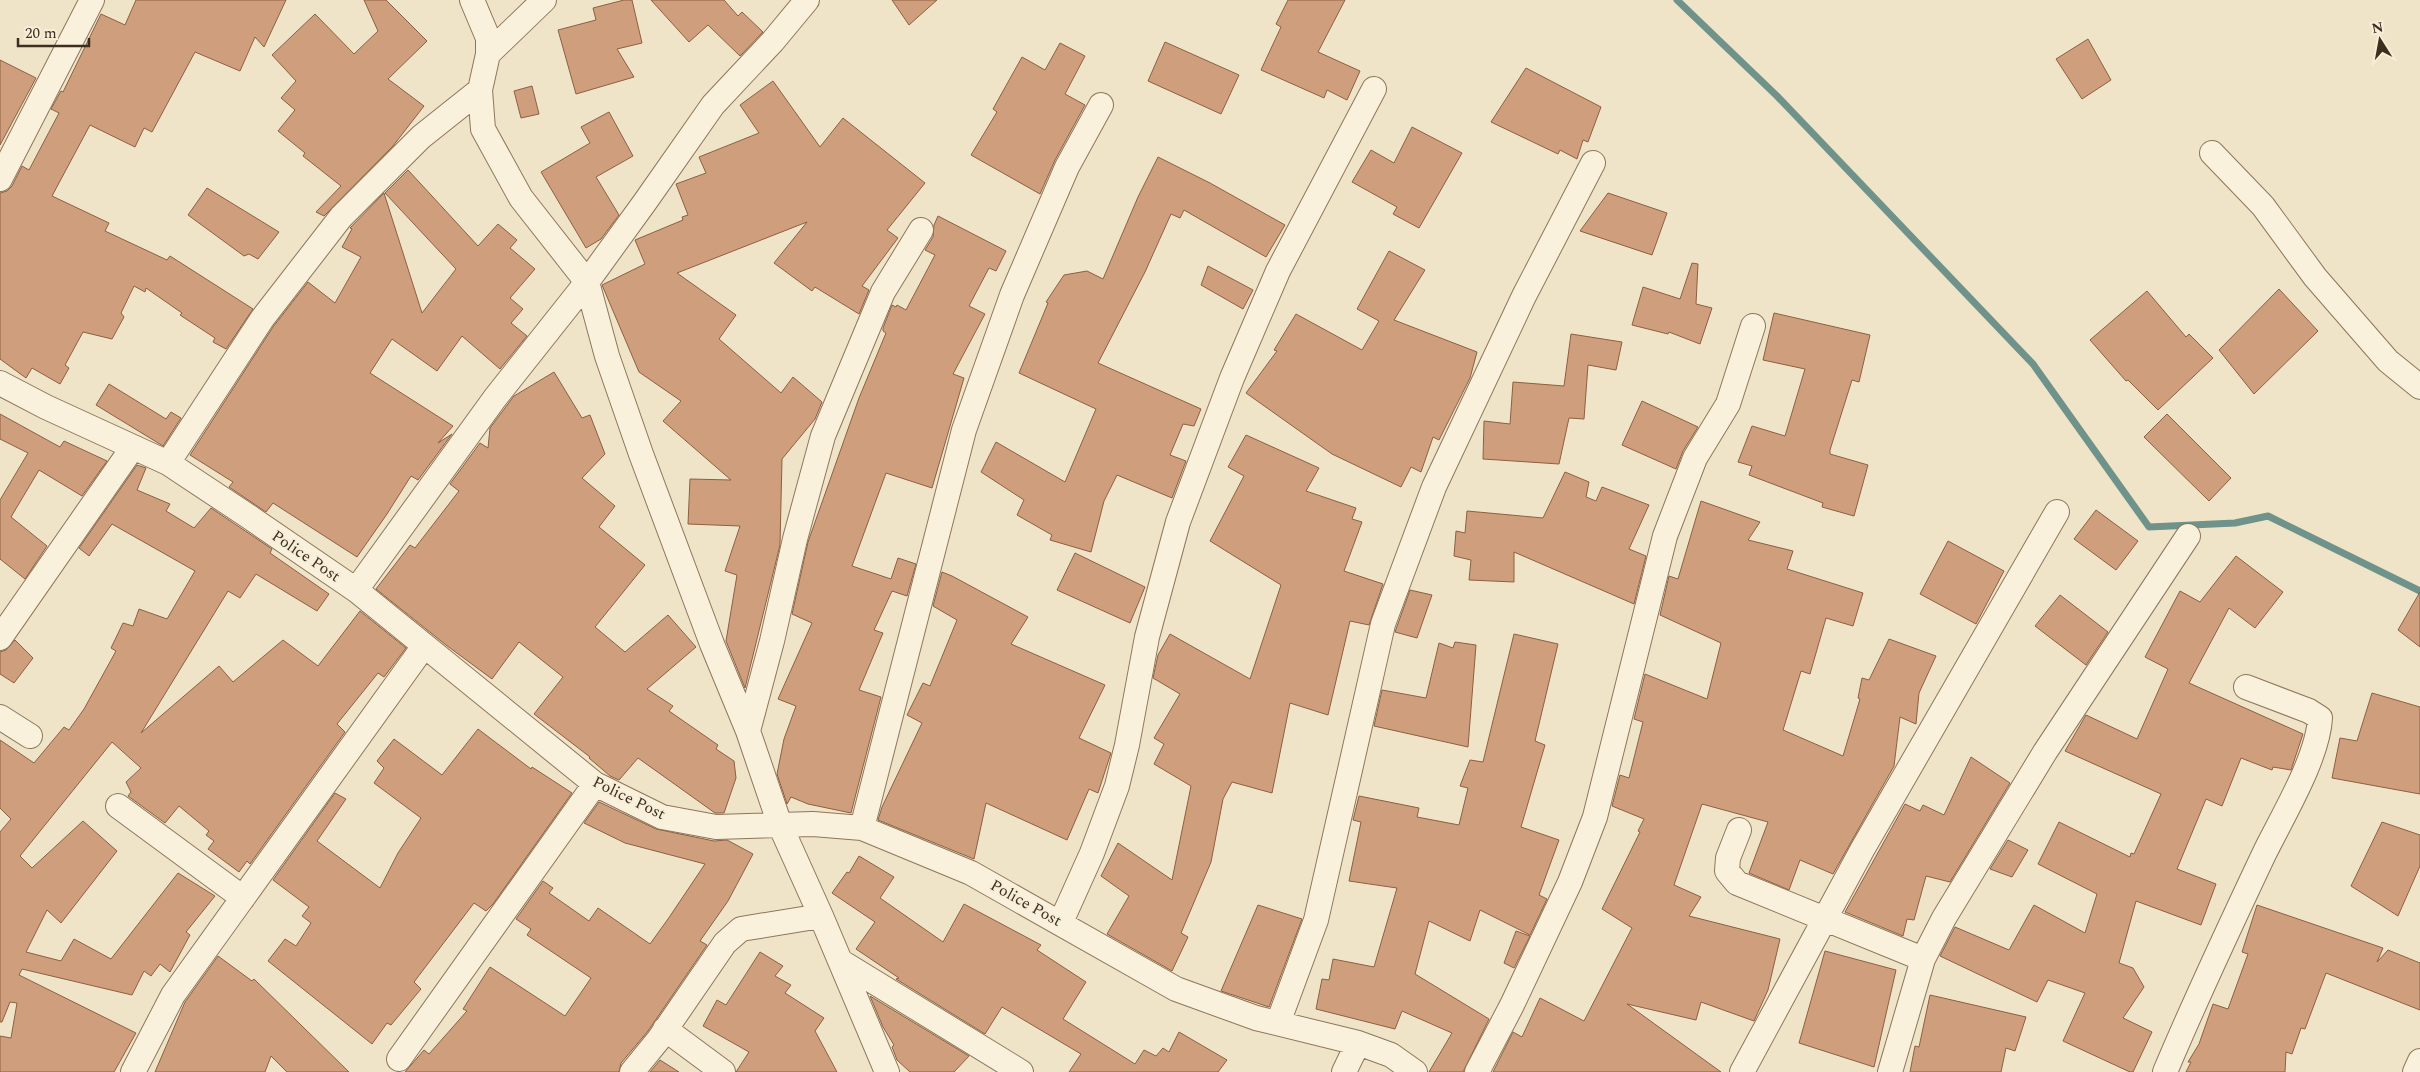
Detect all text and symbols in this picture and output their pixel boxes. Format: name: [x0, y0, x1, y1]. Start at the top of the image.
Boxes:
scale bar: [18, 15, 89, 47]
north arrow: [2355, 15, 2405, 65]
text: N: [2370, 16, 2385, 39]
text: 20 m: [25, 22, 57, 45]
street label: Police Post: [267, 524, 346, 588]
street label: Police Post: [588, 770, 670, 826]
street label: Police Post: [986, 873, 1066, 933]

